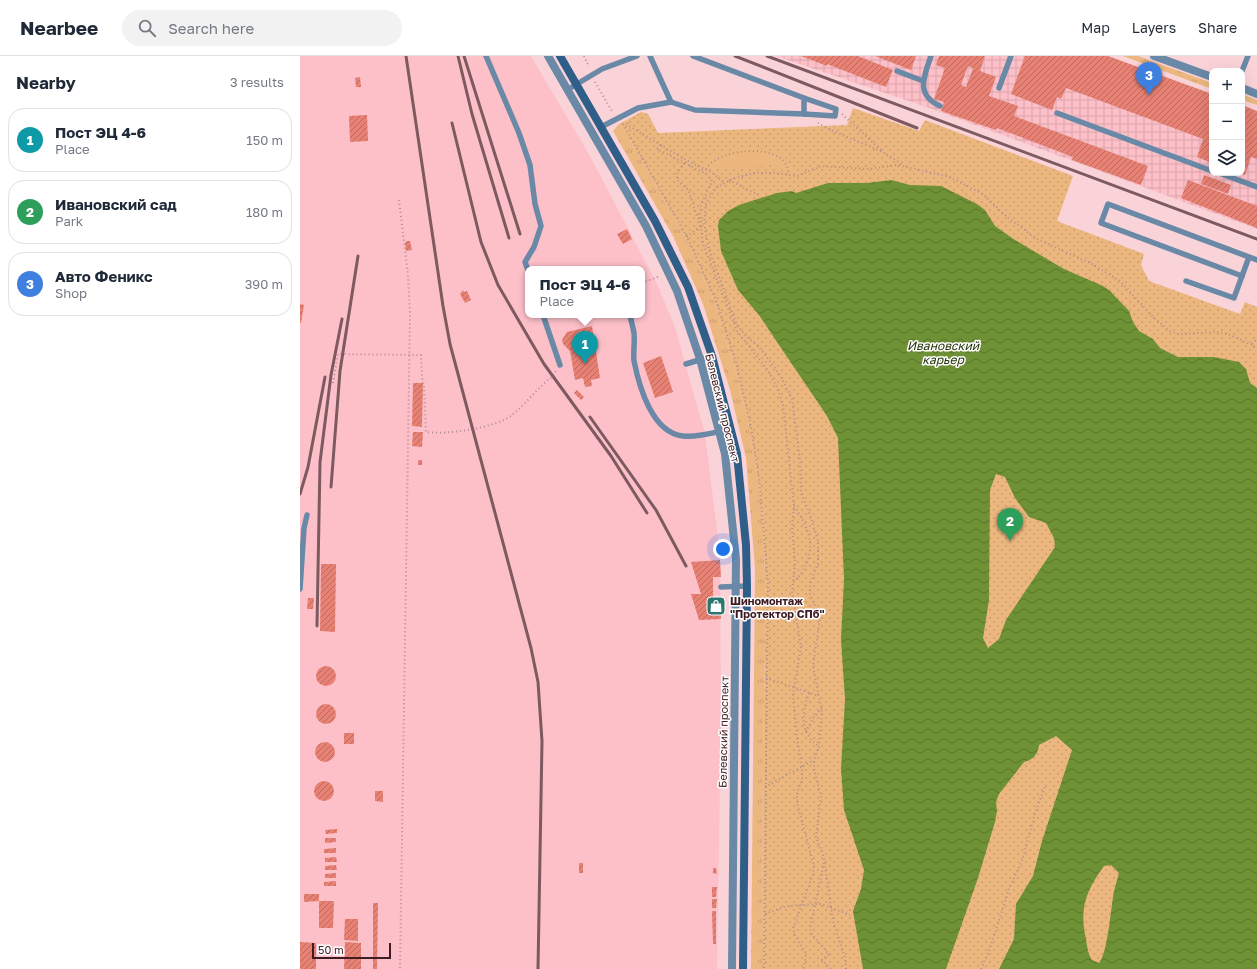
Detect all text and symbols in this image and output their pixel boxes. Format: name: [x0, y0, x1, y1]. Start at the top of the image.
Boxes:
search box: [122, 10, 402, 46]
text: Nearbee: [20, 16, 98, 39]
icon: search: [136, 17, 158, 39]
text: Search here: [168, 19, 254, 37]
text: Map: [1081, 19, 1110, 36]
text: Layers: [1132, 19, 1176, 36]
text: Share: [1198, 19, 1237, 36]
pin: 3: [1136, 62, 1162, 95]
map controls: [1209, 68, 1245, 176]
button: +: [1209, 68, 1245, 104]
text: Nearby: [16, 72, 76, 93]
text: 3 results: [230, 74, 284, 90]
button: −: [1209, 104, 1245, 140]
text: Пост ЭЦ 4-6: [55, 123, 146, 141]
text: 1: [27, 132, 33, 148]
text: 150 m: [246, 132, 283, 148]
button: layers: [1209, 140, 1245, 176]
text: Place: [55, 141, 90, 157]
text: Ивановский сад: [55, 195, 177, 213]
text: 2: [26, 204, 34, 220]
text: 180 m: [246, 204, 283, 220]
text: Park: [55, 213, 83, 229]
popup: [525, 266, 645, 318]
text: Авто Феникс: [55, 267, 153, 285]
text: Пост ЭЦ 4-6: [539, 275, 631, 293]
text: 3: [26, 276, 34, 292]
text: 390 m: [245, 276, 283, 292]
text: Shop: [55, 285, 87, 301]
text: Place: [539, 293, 574, 309]
pin: 1: [572, 331, 598, 364]
water label: Ивановский карьер: [907, 338, 980, 367]
street label: Белевский проспект: [703, 352, 743, 464]
pin: 2: [997, 508, 1023, 541]
your location: [713, 539, 733, 559]
place label: Шиномонтаж "Протектор СПб": [730, 594, 824, 620]
shop icon: Шиномонтаж "Протектор СПб": [705, 595, 727, 617]
street label: Белевский проспект: [716, 675, 730, 788]
scale bar: [312, 941, 391, 960]
text: 50 m: [318, 943, 344, 956]

